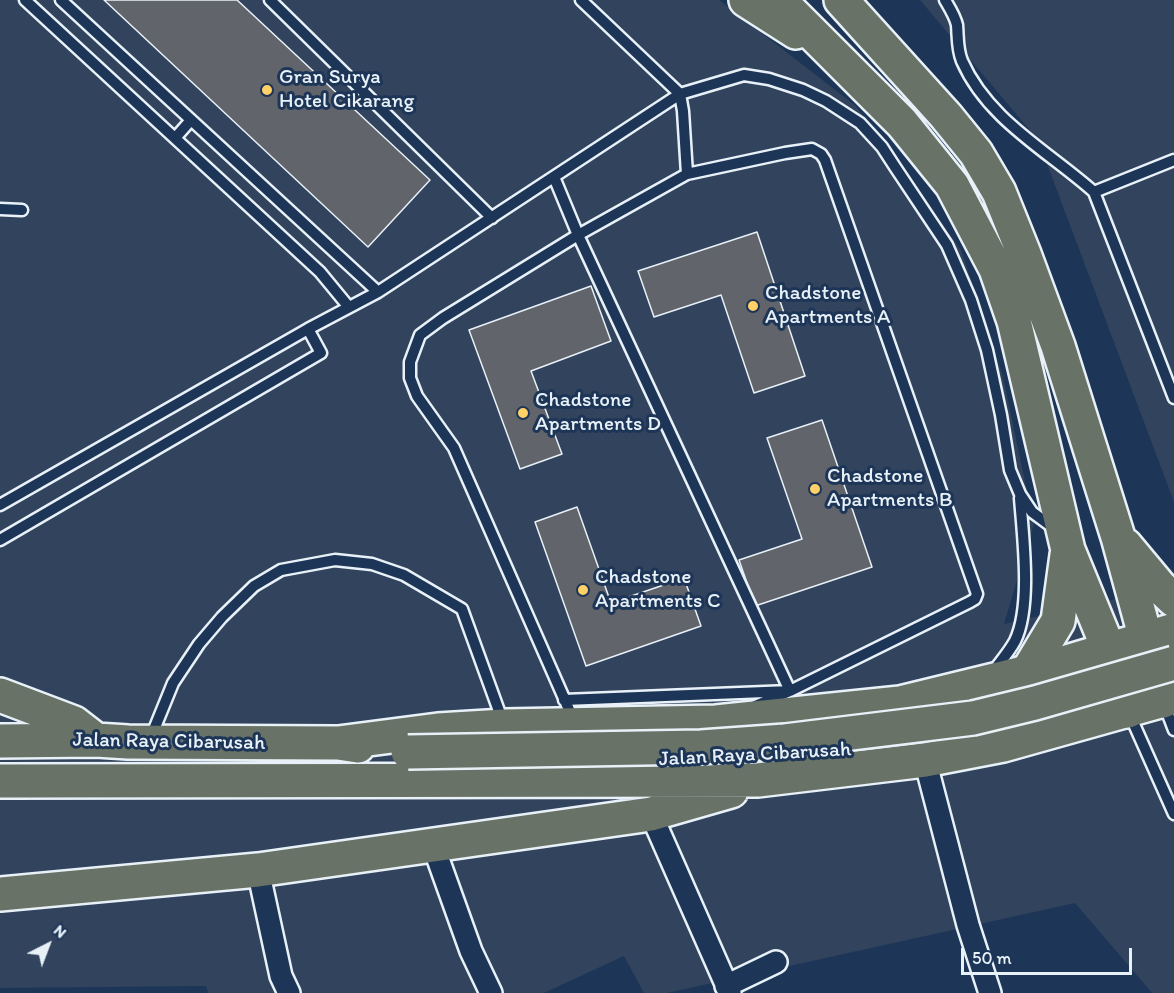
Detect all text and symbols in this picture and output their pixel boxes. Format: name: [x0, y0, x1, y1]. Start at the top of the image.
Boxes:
place label: Gran Surya Hotel Cikarang: [279, 65, 414, 115]
marker: Gran Surya Hotel Cikarang: [260, 83, 274, 97]
place label: Chadstone Apartments A: [765, 281, 891, 331]
marker: Chadstone Apartments A: [746, 299, 760, 313]
place label: Chadstone Apartments D: [535, 388, 661, 438]
marker: Chadstone Apartments D: [516, 406, 530, 420]
place label: Chadstone Apartments B: [827, 464, 953, 514]
marker: Chadstone Apartments B: [808, 482, 822, 496]
place label: Chadstone Apartments C: [595, 565, 721, 615]
marker: Chadstone Apartments C: [576, 583, 590, 597]
street label: Jalan Raya Cibarusah: [72, 728, 266, 756]
street label: Jalan Raya Cibarusah: [658, 737, 852, 773]
north arrow: [18, 915, 78, 975]
text: N: [50, 921, 71, 942]
scale bar: [964, 936, 1135, 974]
text: 50 m: [972, 947, 1012, 969]

